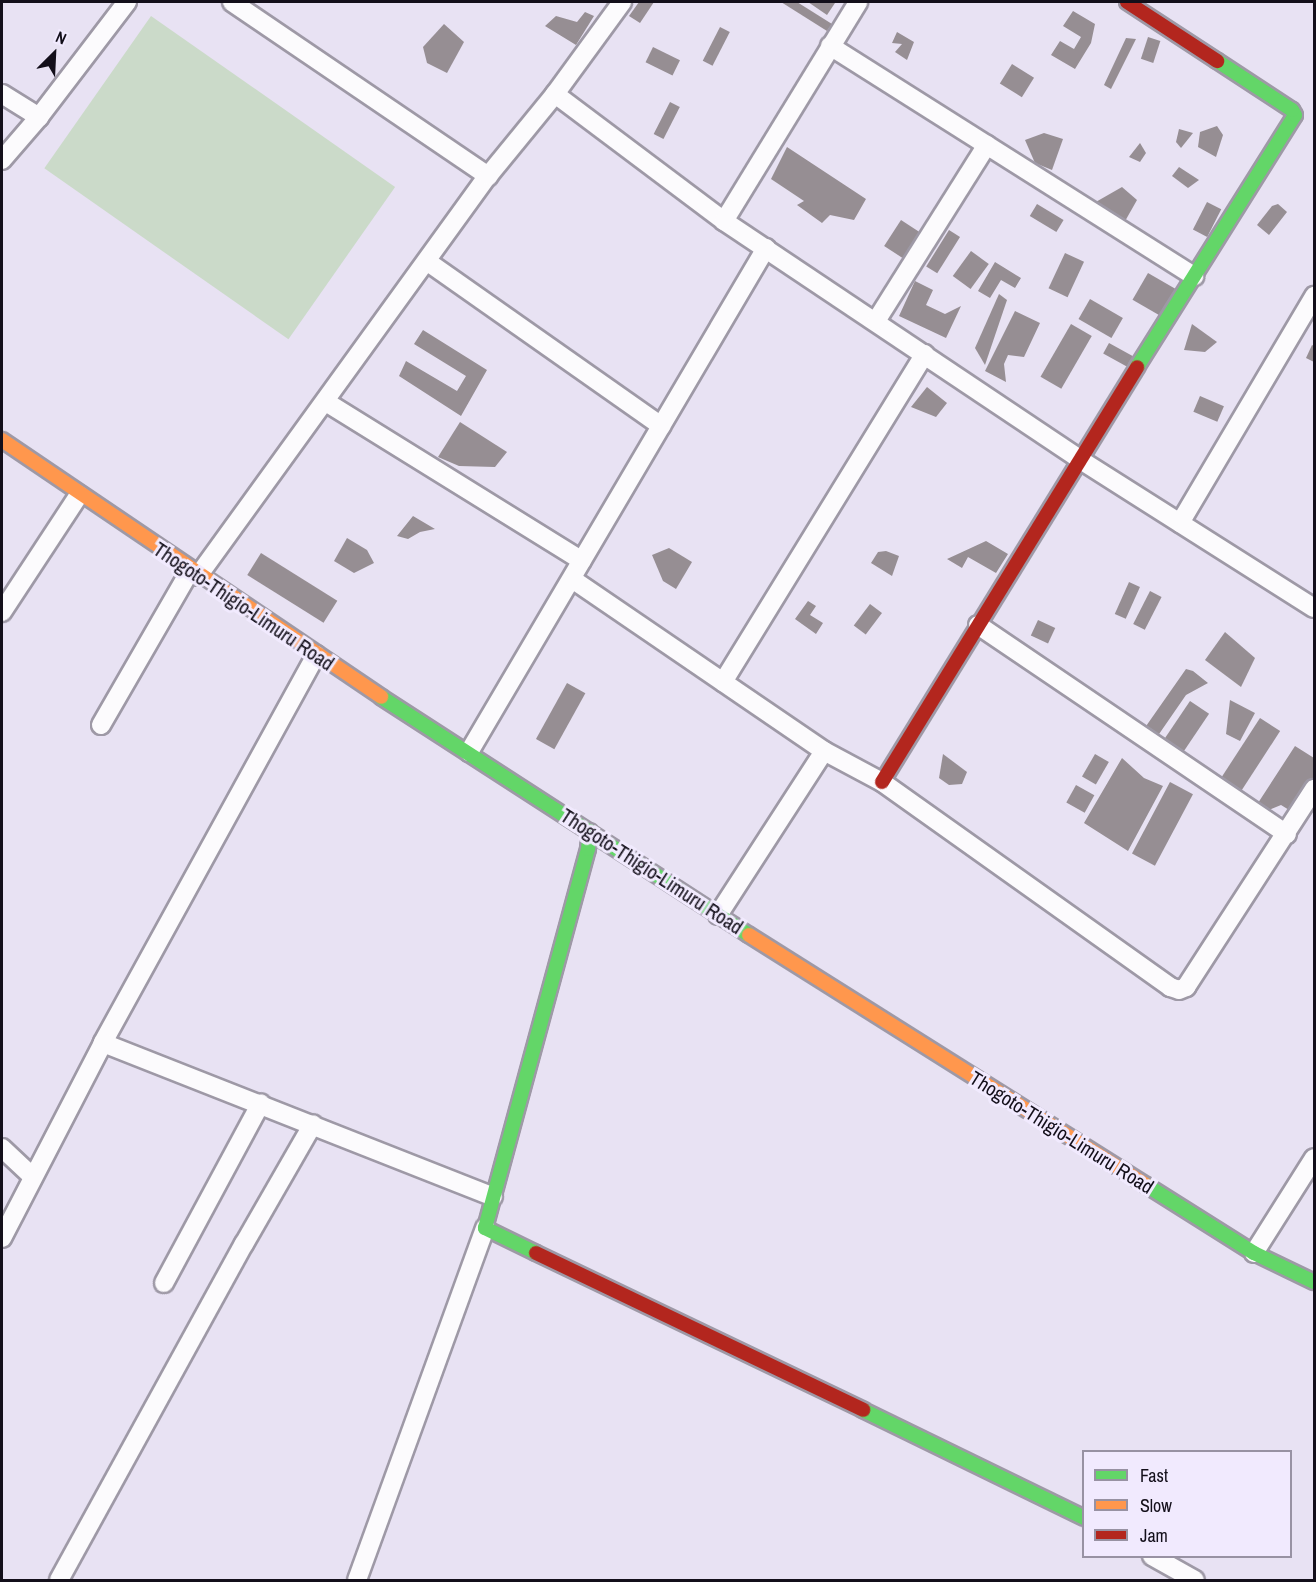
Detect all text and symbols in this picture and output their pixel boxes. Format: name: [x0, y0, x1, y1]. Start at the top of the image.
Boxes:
north arrow: [24, 24, 84, 84]
text: N: [53, 26, 70, 50]
street label: Thogoto-Thigio-Limuru Road: [149, 537, 339, 675]
street label: Thogoto-Thigio-Limuru Road: [556, 803, 748, 939]
street label: Thogoto-Thigio-Limuru Road: [966, 1066, 1158, 1198]
legend: [1082, 1450, 1292, 1558]
text: Fast: [1140, 1463, 1168, 1488]
text: Slow: [1140, 1493, 1172, 1518]
text: Jam: [1140, 1523, 1168, 1548]

